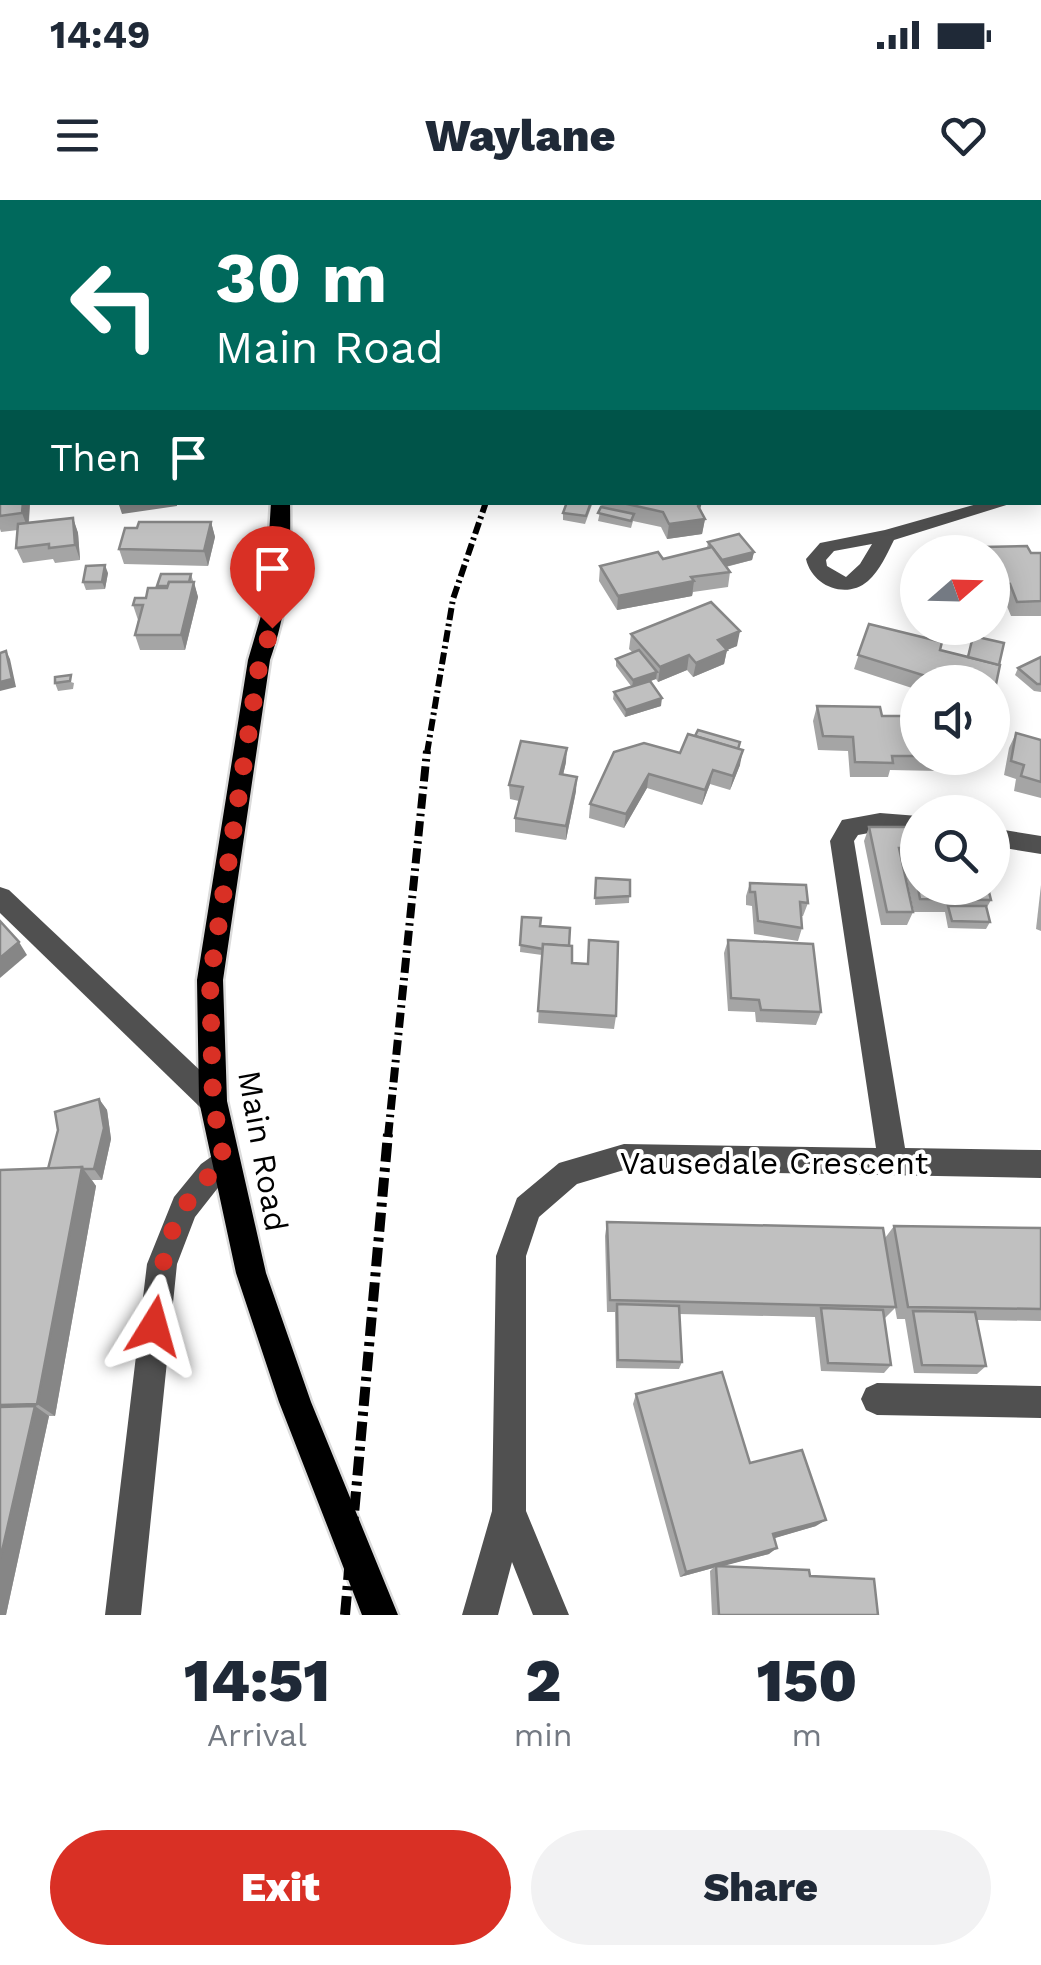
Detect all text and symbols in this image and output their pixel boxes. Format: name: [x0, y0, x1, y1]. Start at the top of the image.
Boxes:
text: 14:49: [50, 13, 150, 57]
icon: menu: [50, 108, 105, 163]
icon: heart: [936, 108, 991, 163]
text: Waylane: [425, 109, 616, 162]
text: 30 m: [215, 237, 387, 319]
icon: left: [50, 240, 180, 370]
text: Main Road: [215, 321, 444, 374]
icon: arrive: [161, 430, 216, 485]
text: Then: [50, 436, 141, 480]
pin: [230, 526, 315, 629]
north arrow: [900, 535, 1010, 645]
map controls: [900, 535, 1010, 905]
icon: arrive: [245, 541, 300, 596]
button: sound: [900, 665, 1010, 775]
button: search: [900, 795, 1010, 905]
street label: Main Road: [230, 1068, 296, 1234]
street label: Vausedale Crescent: [620, 1144, 928, 1182]
position arrow: [102, 1274, 206, 1378]
text: 14:51: [184, 1645, 330, 1716]
text: 2: [525, 1645, 561, 1716]
text: 150: [756, 1645, 857, 1716]
text: Arrival: [207, 1716, 307, 1754]
text: min: [514, 1716, 573, 1754]
text: m: [792, 1716, 822, 1754]
button: Exit: [50, 1830, 511, 1945]
button: Share: [531, 1830, 991, 1945]

